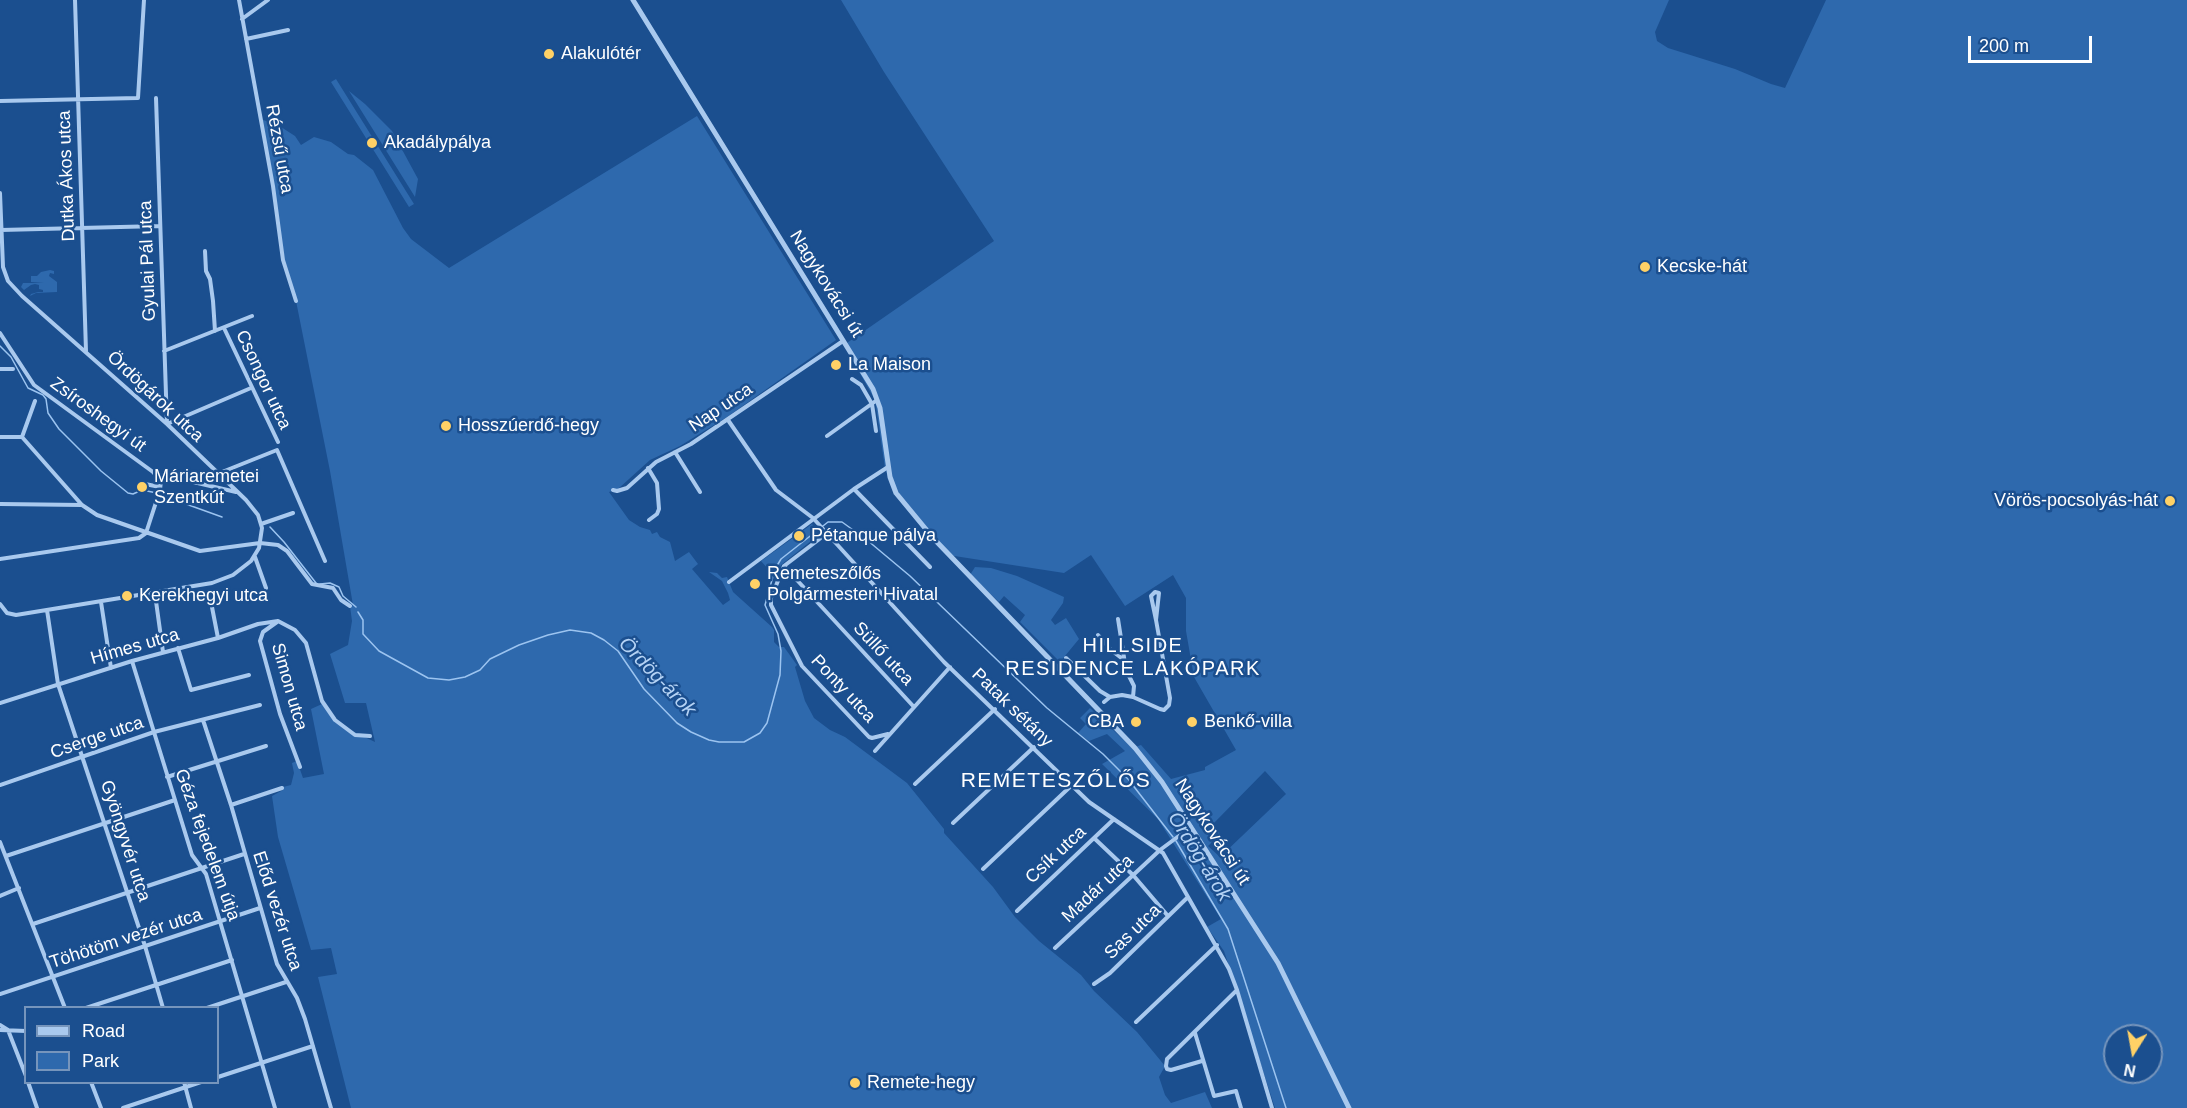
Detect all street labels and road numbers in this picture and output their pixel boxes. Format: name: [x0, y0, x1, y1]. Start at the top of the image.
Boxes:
street label: Rézsű utca: [261, 103, 297, 195]
street label: Dutka Ákos utca: [54, 110, 80, 242]
street label: Gyulai Pál utca: [135, 200, 161, 322]
street label: Nagykovácsi út: [785, 227, 867, 341]
street label: Csongor utca: [231, 327, 295, 433]
street label: Ördögárok utca: [102, 347, 208, 447]
street label: Zsíroshegyi út: [46, 373, 150, 457]
street label: Nap utca: [685, 379, 757, 437]
street label: Süllő utca: [848, 618, 918, 690]
street label: Hímes utca: [88, 624, 182, 670]
street label: Simon utca: [266, 641, 312, 733]
street label: Ponty utca: [806, 651, 880, 727]
street label: Patak sétány: [967, 664, 1057, 752]
street label: Cserge utca: [48, 712, 146, 764]
street label: Géza fejedelem útja: [169, 766, 245, 924]
street label: Nagykovácsi út: [1170, 775, 1254, 889]
street label: Gyöngyvér utca: [95, 778, 155, 904]
street label: Csík utca: [1021, 822, 1091, 888]
street label: Előd vezér utca: [248, 849, 306, 973]
street label: Madár utca: [1058, 850, 1138, 928]
street label: Sas utca: [1100, 900, 1166, 964]
street label: Töhötöm vezér utca: [47, 904, 205, 974]

